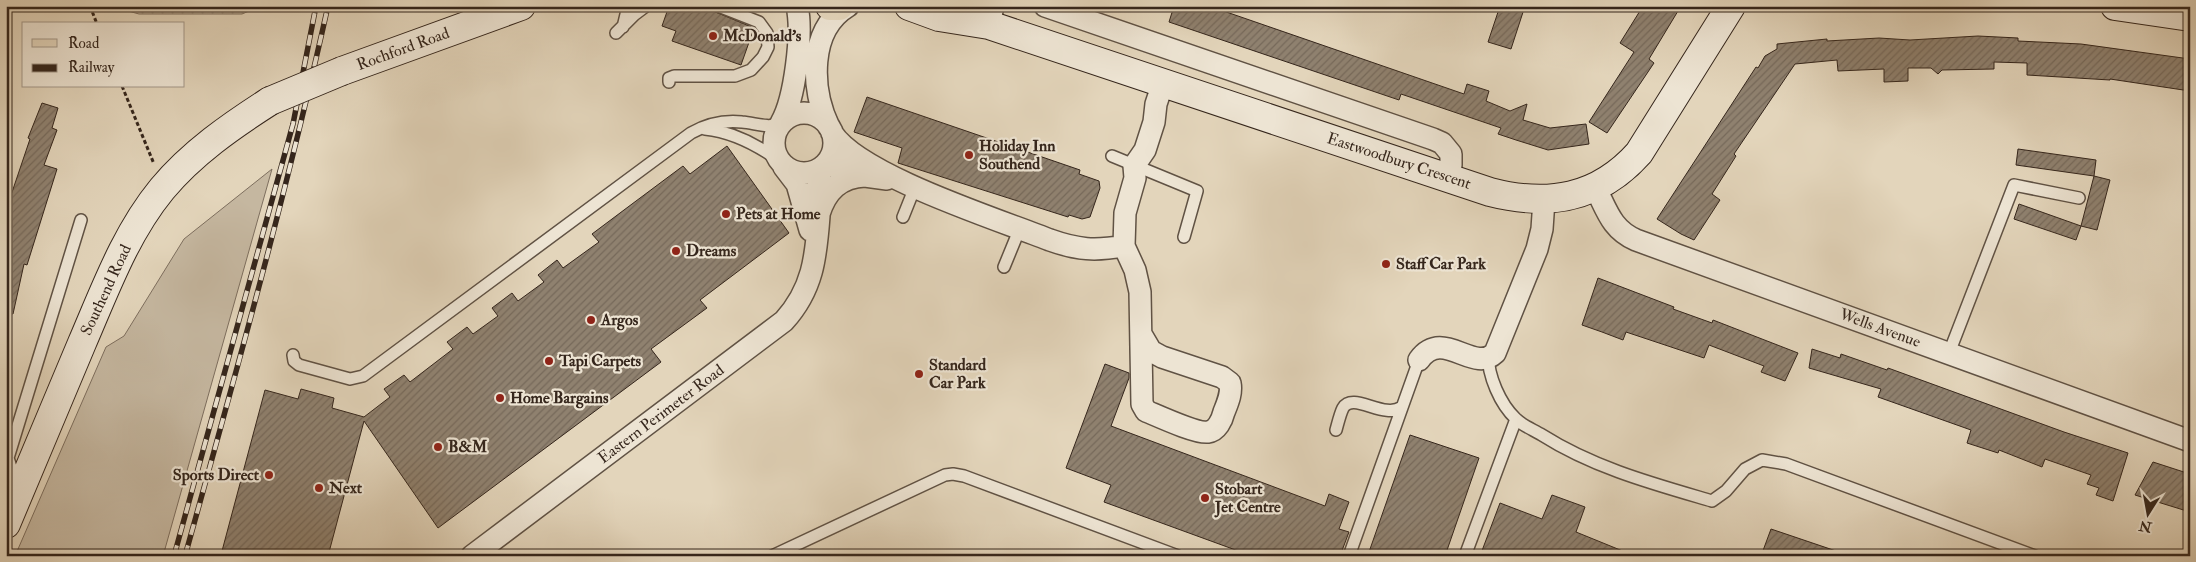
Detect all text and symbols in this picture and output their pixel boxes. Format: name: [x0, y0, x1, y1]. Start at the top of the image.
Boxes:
legend: [22, 22, 185, 88]
street label: Rochford Road: [354, 23, 452, 75]
place label: McDonald's: [722, 26, 802, 46]
marker: McDonald's: [707, 30, 719, 42]
text: Road: [68, 34, 100, 53]
text: Railway: [68, 58, 115, 77]
street label: Eastwoodbury Crescent: [1324, 128, 1474, 194]
place label: Holiday Inn Southend: [979, 136, 1056, 174]
marker: Holiday Inn Southend: [963, 149, 975, 161]
place label: Pets at Home: [736, 204, 821, 224]
marker: Pets at Home: [720, 208, 732, 220]
street label: Southend Road: [76, 241, 136, 339]
place label: Dreams: [686, 241, 737, 261]
marker: Dreams: [670, 245, 682, 257]
place label: Staff Car Park: [1396, 254, 1486, 274]
marker: Staff Car Park: [1380, 258, 1392, 270]
street label: Wells Avenue: [1836, 304, 1924, 352]
place label: Argos: [600, 310, 639, 331]
marker: Argos: [585, 314, 597, 326]
place label: Tapi Carpets: [558, 351, 641, 372]
marker: Tapi Carpets: [543, 355, 555, 367]
place label: Standard Car Park: [929, 355, 986, 393]
street label: Eastern Perimeter Road: [594, 360, 728, 468]
marker: Standard Car Park: [913, 368, 925, 380]
place label: Home Bargains: [510, 388, 609, 409]
marker: Home Bargains: [494, 392, 506, 404]
place label: B&M: [448, 437, 488, 457]
marker: B&M: [432, 441, 444, 453]
place label: Sports Direct: [173, 465, 260, 486]
marker: Sports Direct: [263, 469, 275, 481]
place label: Next: [328, 478, 363, 498]
place label: Stobart Jet Centre: [1214, 479, 1281, 518]
marker: Next: [313, 482, 325, 494]
north arrow: [2124, 490, 2174, 540]
marker: Stobart Jet Centre: [1199, 492, 1211, 504]
text: N: [2137, 517, 2154, 536]

